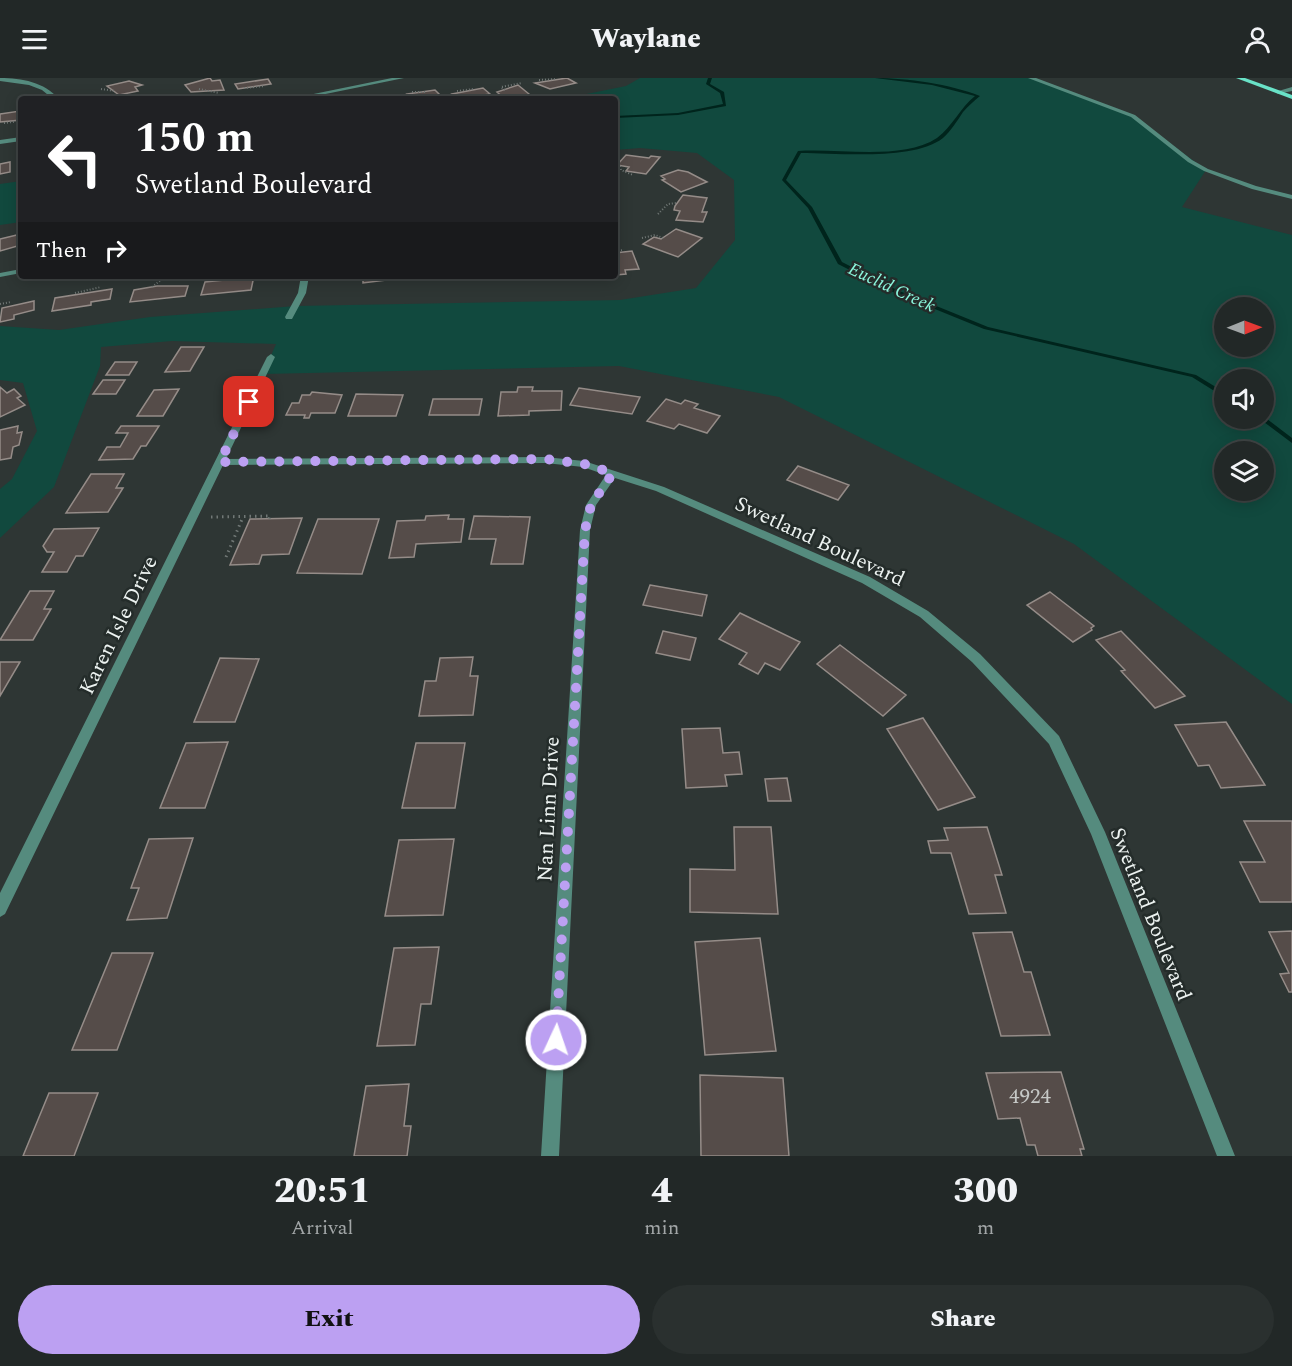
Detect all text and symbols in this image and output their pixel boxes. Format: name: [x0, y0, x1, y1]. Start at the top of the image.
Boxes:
text: Waylane: [591, 18, 701, 60]
icon: menu: [18, 23, 51, 56]
icon: person: [1241, 23, 1274, 56]
text: 150 m: [135, 107, 254, 170]
icon: left: [36, 120, 114, 198]
text: Swetland Boulevard: [135, 164, 372, 206]
text: Then: [36, 234, 87, 267]
icon: right: [99, 234, 132, 267]
water label: Euclid Creek: [844, 255, 940, 320]
north arrow: [1214, 297, 1274, 357]
map controls: [1214, 297, 1274, 501]
button: sound: [1214, 369, 1274, 429]
pin: [223, 376, 274, 427]
icon: arrive: [232, 385, 265, 418]
button: layers: [1214, 441, 1274, 501]
street label: Swetland Boulevard: [729, 488, 910, 595]
street label: Karen Isle Drive: [71, 550, 166, 700]
street label: Nan Linn Drive: [529, 736, 569, 882]
street label: Swetland Boulevard: [1101, 823, 1199, 1006]
position arrow: [524, 1008, 588, 1072]
house number: 4924: [1009, 1081, 1051, 1113]
text: 20:51: [274, 1164, 370, 1219]
text: 4: [651, 1164, 673, 1219]
text: 300: [953, 1164, 1018, 1219]
text: Arrival: [291, 1213, 353, 1243]
text: min: [644, 1213, 679, 1243]
text: m: [977, 1213, 994, 1243]
button: Exit: [18, 1285, 640, 1354]
button: Share: [652, 1285, 1274, 1354]

